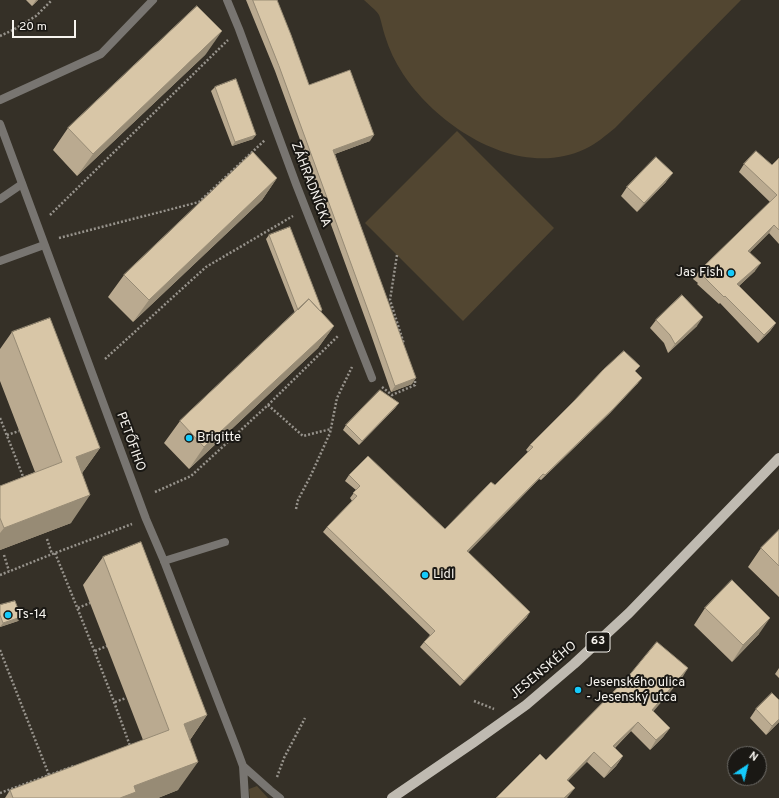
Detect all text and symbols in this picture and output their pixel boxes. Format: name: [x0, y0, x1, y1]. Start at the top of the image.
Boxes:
scale bar: [14, 12, 78, 38]
text: 20 m: [19, 19, 47, 35]
street label: ZÁHRADNÍCKA: [287, 140, 333, 230]
place label: Jas Fish: [676, 265, 723, 281]
marker: Jas Fish: [726, 268, 736, 278]
street label: PETŐFIHO: [112, 410, 148, 474]
place label: Brigitte: [197, 430, 241, 446]
marker: Brigitte: [184, 433, 194, 443]
place label: Lidl: [433, 567, 454, 583]
marker: Lidl: [420, 570, 430, 580]
place label: Ts-14: [16, 607, 47, 623]
marker: Ts-14: [3, 610, 13, 620]
road number: 63: [586, 632, 610, 652]
street label: JESENSKÉHO: [508, 639, 580, 703]
place label: Jesenského ulica - Jesenský utca: [586, 675, 685, 706]
marker: Jesenského ulica - Jesenský utca: [573, 685, 583, 695]
north arrow: [727, 746, 767, 786]
text: N: [746, 749, 761, 765]

